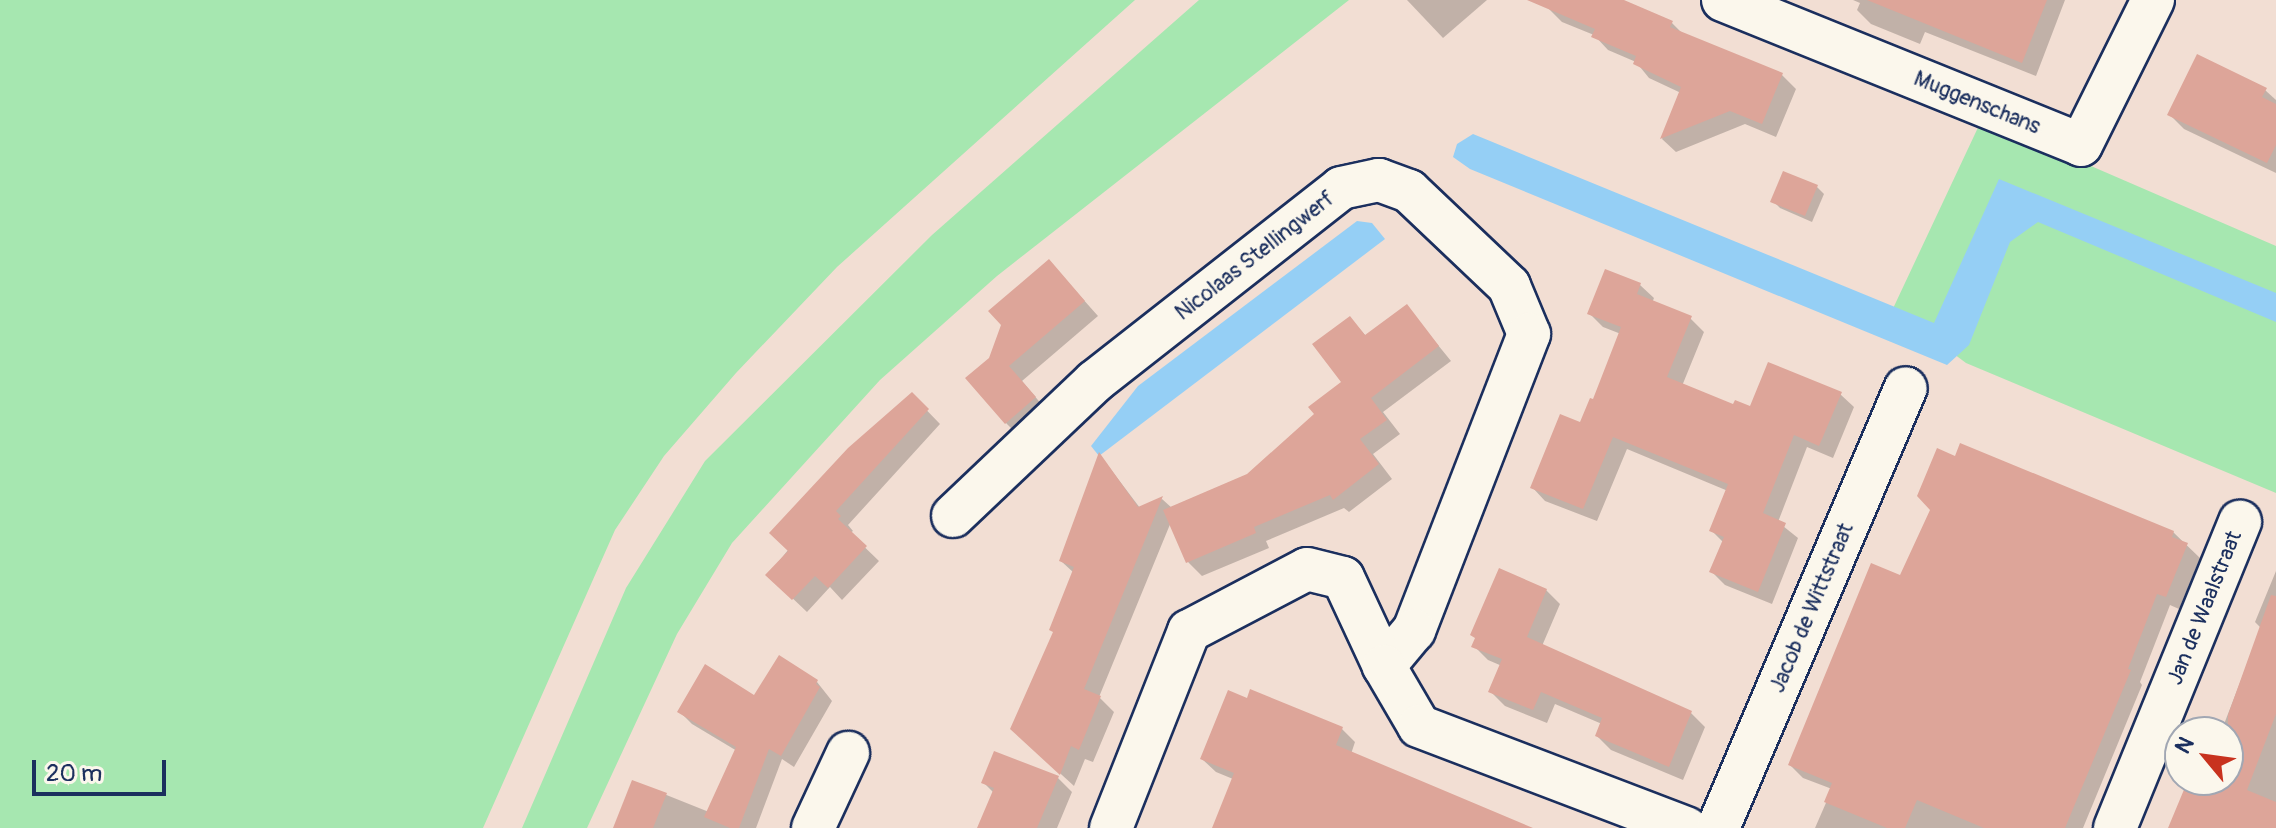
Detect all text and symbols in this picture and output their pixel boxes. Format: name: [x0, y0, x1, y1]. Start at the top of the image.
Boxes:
street label: Muggenschans: [1910, 66, 2044, 140]
street label: Nicolaas Stellingwerf: [1170, 186, 1340, 326]
street label: Jacob de Wittstraat: [1764, 519, 1860, 697]
street label: Jan de Waalstraat: [2162, 527, 2248, 689]
north arrow: [2164, 716, 2244, 796]
text: N: [2169, 732, 2201, 759]
scale bar: [36, 744, 170, 794]
text: 20 m: [46, 759, 102, 788]

